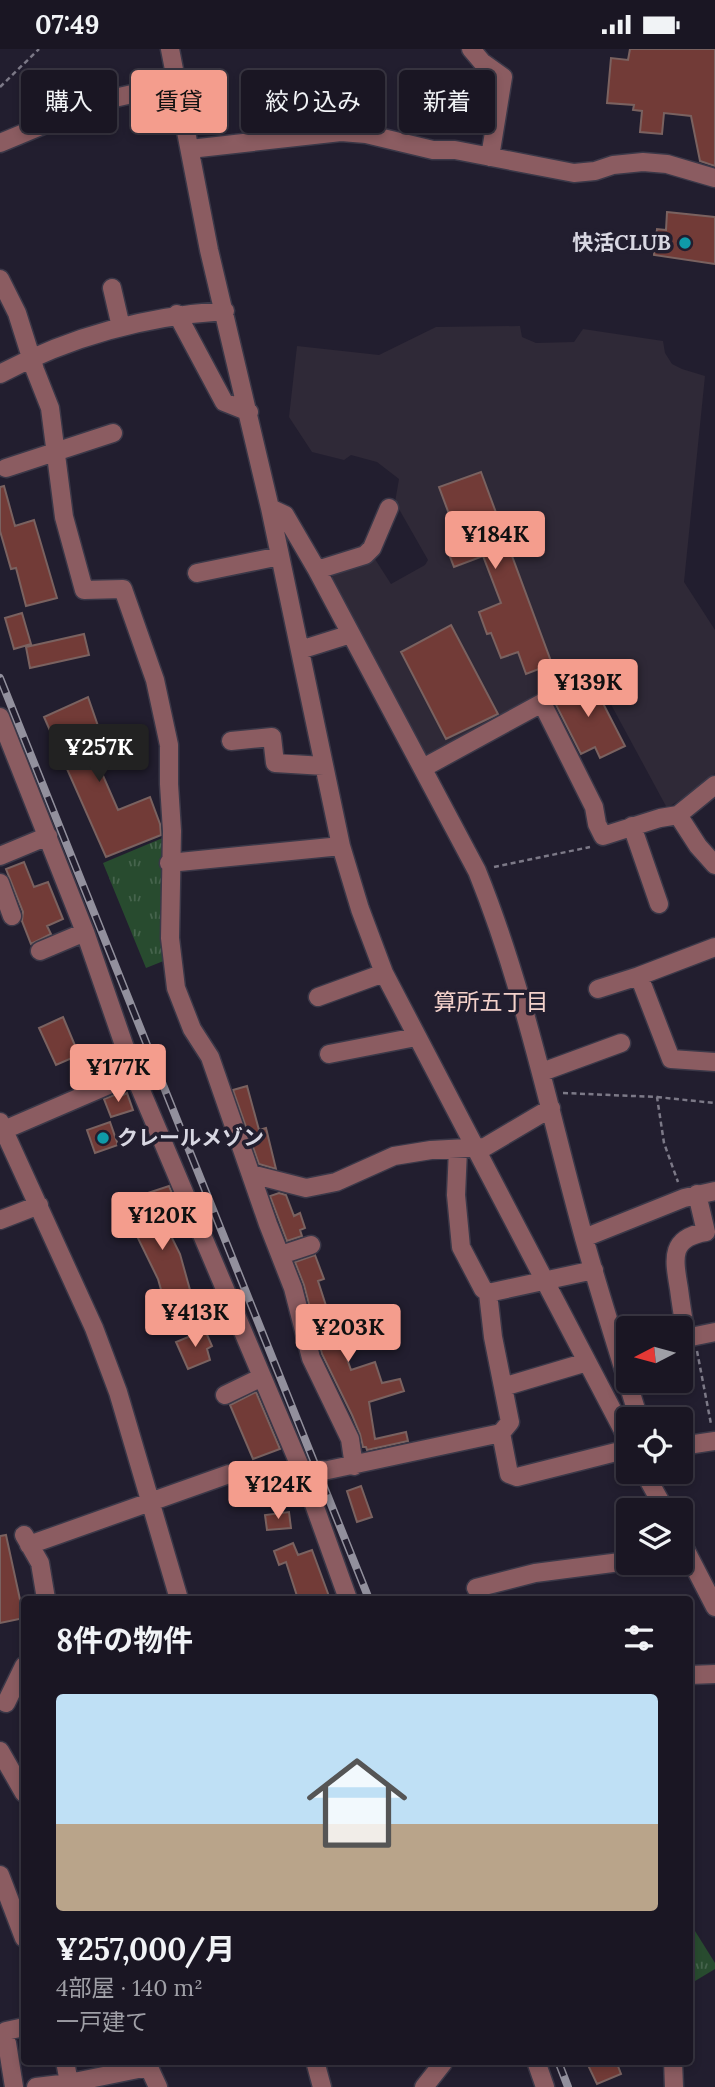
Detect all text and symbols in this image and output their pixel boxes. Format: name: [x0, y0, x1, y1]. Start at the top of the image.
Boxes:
text: 07:49: [35, 8, 99, 41]
chip: 購入: [21, 70, 117, 133]
chip: 賃貸: [131, 70, 227, 133]
chip: 絞り込み: [241, 70, 385, 133]
chip: 新着: [399, 70, 495, 133]
place label: 快活CLUB: [572, 229, 671, 256]
marker: 快活CLUB: [677, 235, 693, 251]
pin: ¥184K: [446, 511, 544, 571]
text: ¥184K: [461, 519, 529, 548]
pin: ¥139K: [539, 659, 637, 719]
text: ¥139K: [554, 667, 622, 696]
pin: ¥257K: [50, 725, 148, 784]
text: ¥257K: [65, 732, 133, 761]
district label: 算所五丁目: [434, 987, 549, 1016]
pin: ¥177K: [69, 1045, 167, 1104]
text: ¥177K: [86, 1052, 150, 1081]
place label: クレールメゾン: [117, 1124, 264, 1151]
marker: クレールメゾン: [95, 1130, 111, 1146]
pin: ¥120K: [113, 1193, 211, 1252]
text: ¥120K: [127, 1200, 197, 1229]
pin: ¥413K: [146, 1289, 244, 1349]
text: ¥413K: [161, 1297, 229, 1326]
pin: ¥203K: [299, 1305, 397, 1364]
text: ¥203K: [312, 1312, 384, 1341]
north arrow: [616, 1316, 693, 1393]
map controls: [616, 1316, 693, 1575]
button: locate: [616, 1407, 693, 1484]
pin: ¥124K: [229, 1461, 327, 1521]
text: ¥124K: [244, 1469, 312, 1498]
button: layers: [616, 1498, 693, 1575]
icon: filters: [620, 1619, 658, 1657]
text: 8件の物件: [56, 1621, 193, 1659]
icon: home: [294, 1740, 420, 1866]
text: ¥257,000/月: [56, 1930, 235, 1968]
text: 4部屋 · 140 m²: [56, 1973, 203, 2002]
text: 一戸建て: [56, 2007, 148, 2036]

